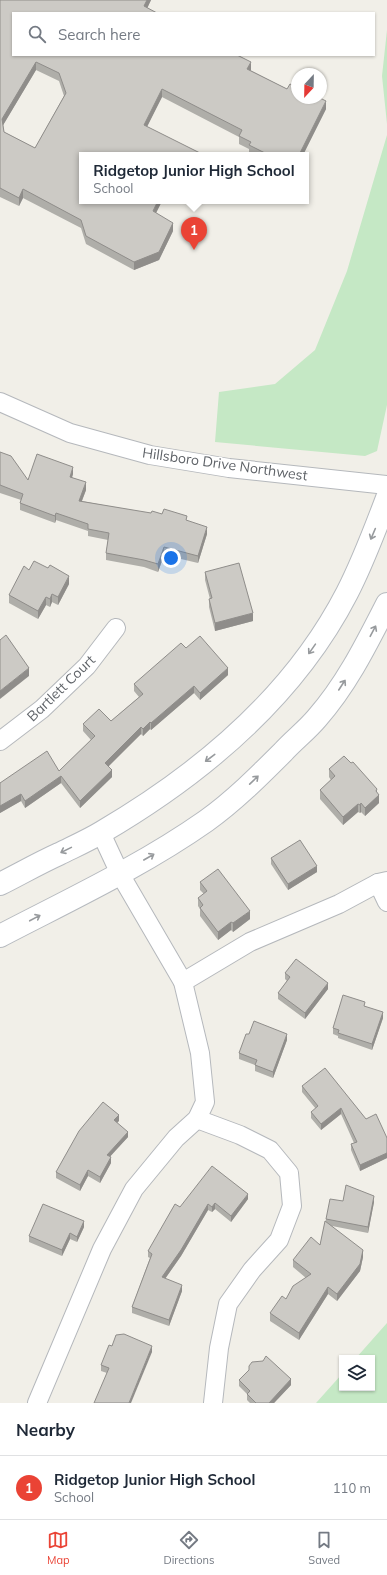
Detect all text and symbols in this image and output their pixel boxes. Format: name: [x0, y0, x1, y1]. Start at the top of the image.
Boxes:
search box: [12, 12, 375, 56]
icon: search: [26, 23, 48, 45]
text: Search here: [58, 25, 140, 44]
north arrow: [291, 68, 327, 104]
popup: [79, 152, 309, 204]
text: Ridgetop Junior High School: [93, 161, 295, 180]
text: School: [93, 180, 133, 196]
pin: 1: [181, 217, 207, 250]
street label: Hillsboro Drive Northwest: [141, 443, 309, 485]
one-way arrow: [369, 528, 377, 540]
your location: [161, 548, 181, 568]
one-way arrow: [370, 625, 377, 637]
one-way arrow: [308, 643, 316, 654]
street label: Bartlett Court: [23, 651, 99, 725]
one-way arrow: [338, 680, 346, 691]
one-way arrow: [204, 753, 215, 762]
one-way arrow: [249, 775, 259, 785]
one-way arrow: [60, 847, 72, 855]
one-way arrow: [143, 852, 155, 860]
one-way arrow: [28, 914, 40, 921]
map controls: [339, 1355, 375, 1391]
button: layers: [339, 1355, 375, 1391]
text: Nearby: [16, 1419, 75, 1440]
text: Ridgetop Junior High School: [54, 1470, 255, 1489]
text: 1: [25, 1480, 33, 1496]
text: 110 m: [333, 1480, 371, 1496]
text: School: [54, 1489, 94, 1505]
tab: Map: [47, 1529, 70, 1567]
tab: Directions: [164, 1529, 214, 1567]
tab: Saved: [308, 1529, 340, 1567]

